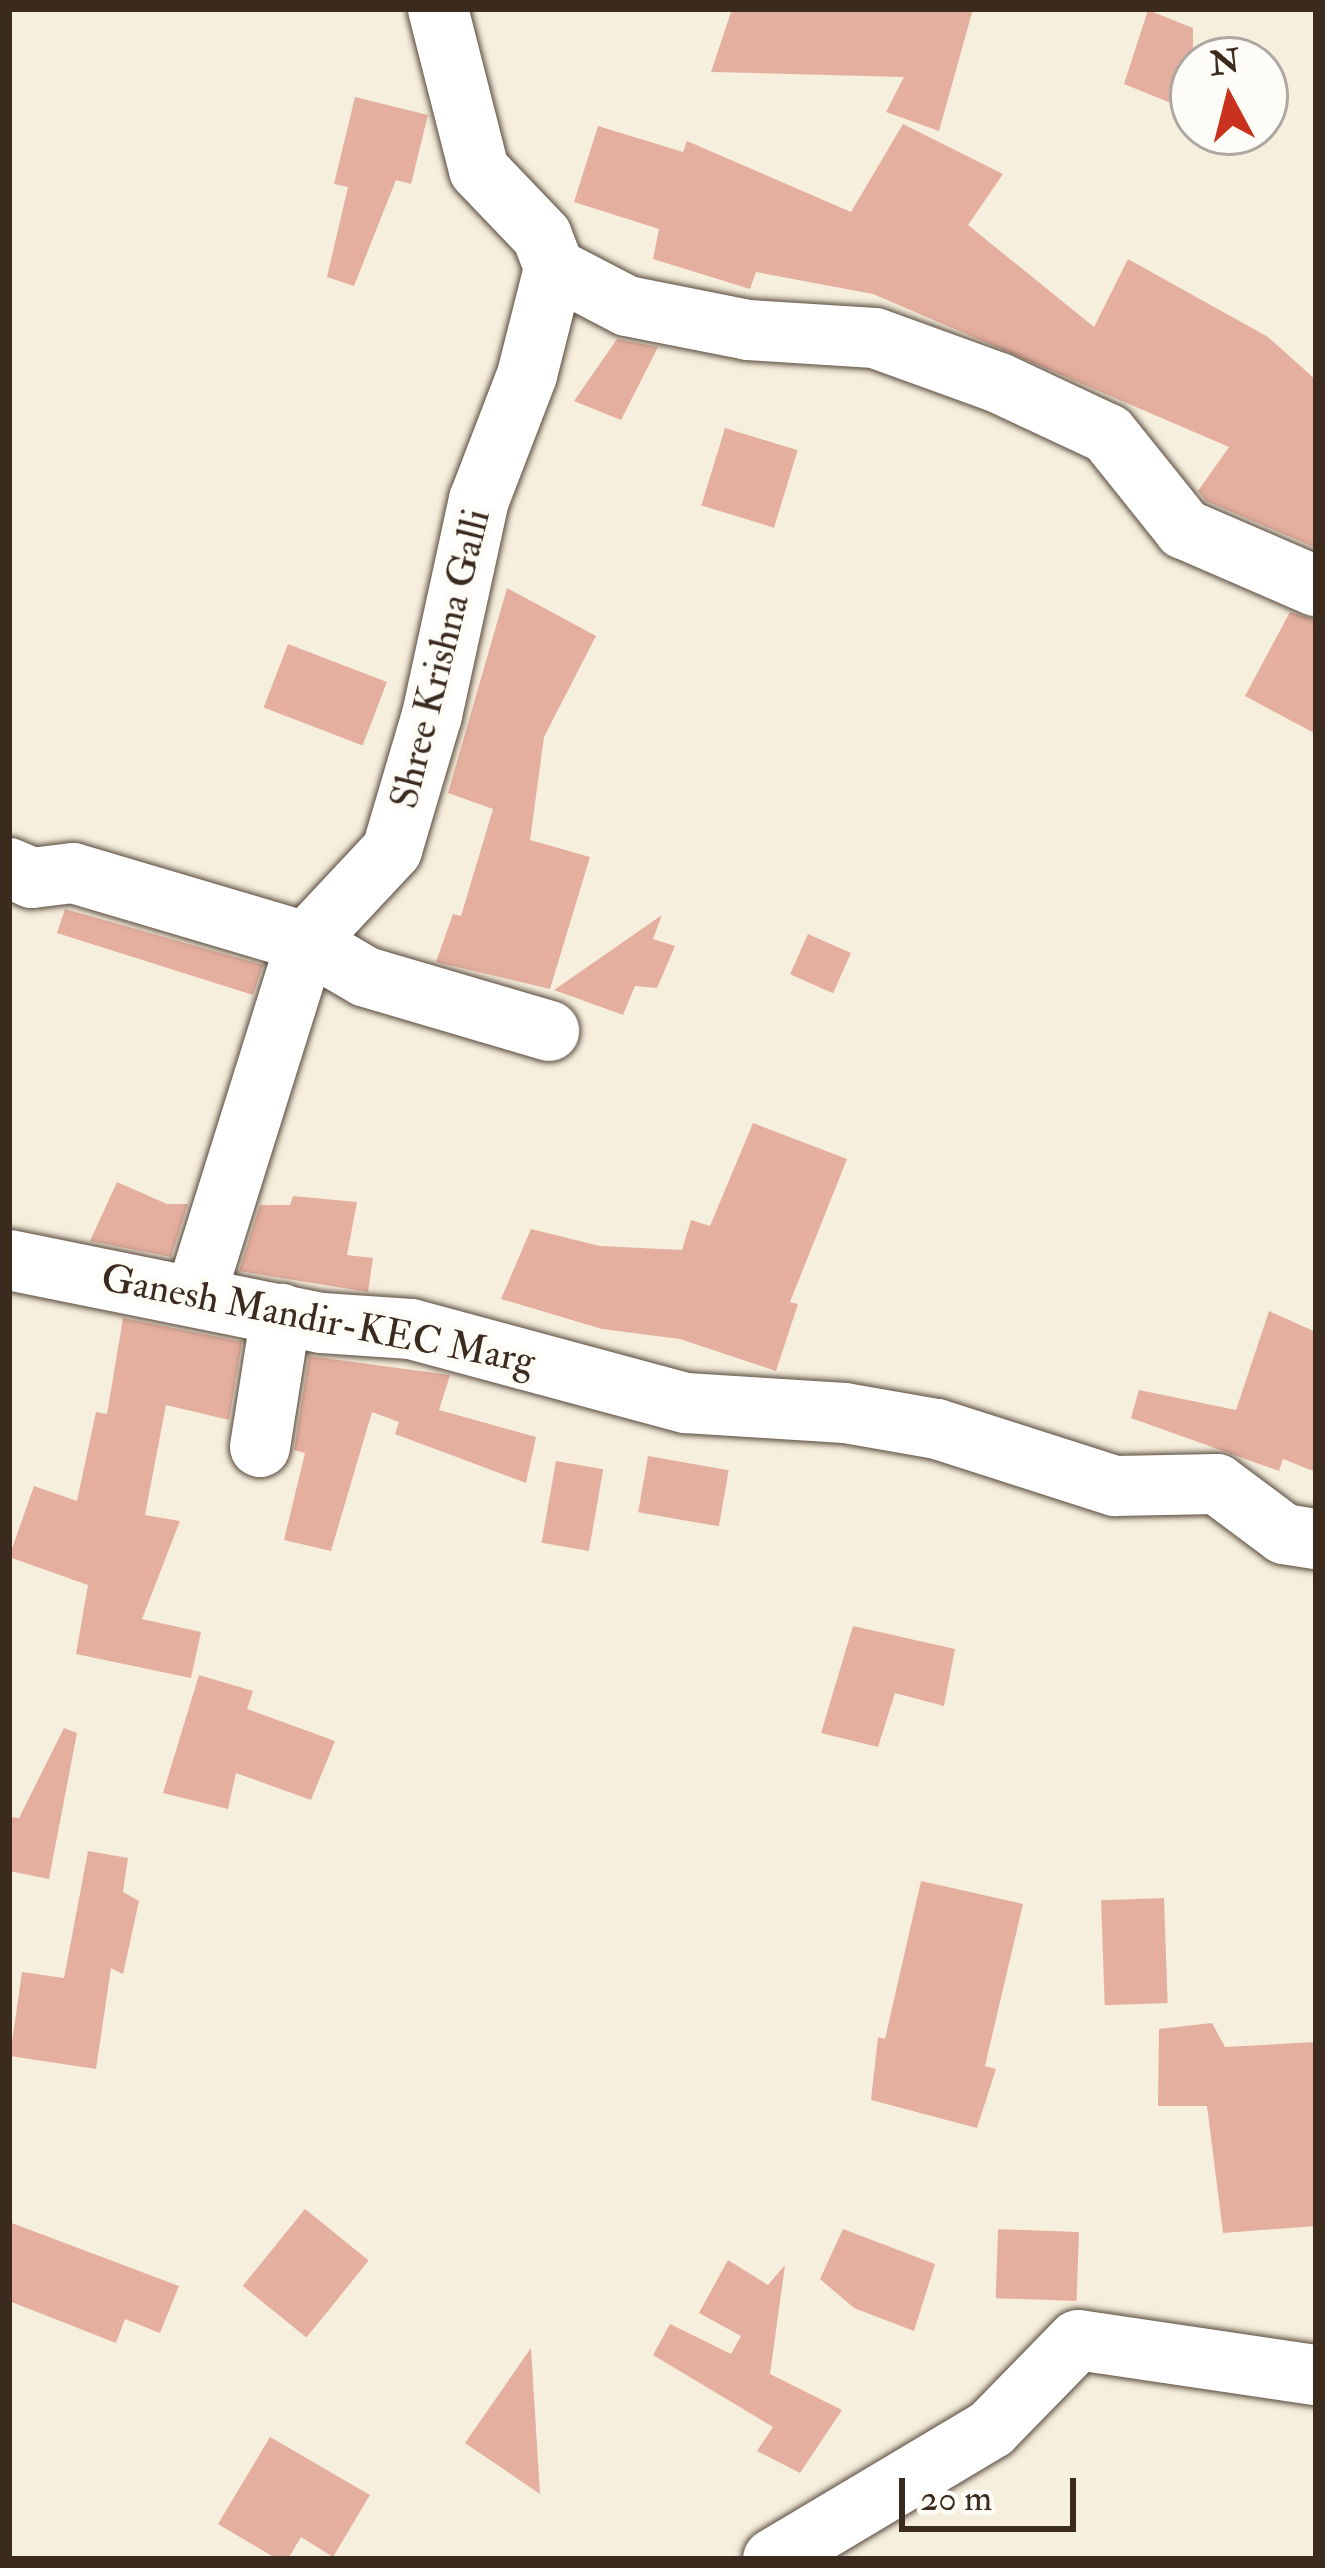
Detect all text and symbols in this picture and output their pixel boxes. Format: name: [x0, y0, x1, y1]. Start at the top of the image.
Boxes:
north arrow: [1169, 36, 1289, 156]
text: N: [1208, 41, 1242, 85]
street label: Shree Krishna Galli: [381, 505, 501, 813]
street label: Ganesh Mandir-KEC Marg: [97, 1255, 539, 1385]
scale bar: [905, 2454, 1082, 2528]
text: 20 m: [920, 2476, 992, 2521]

